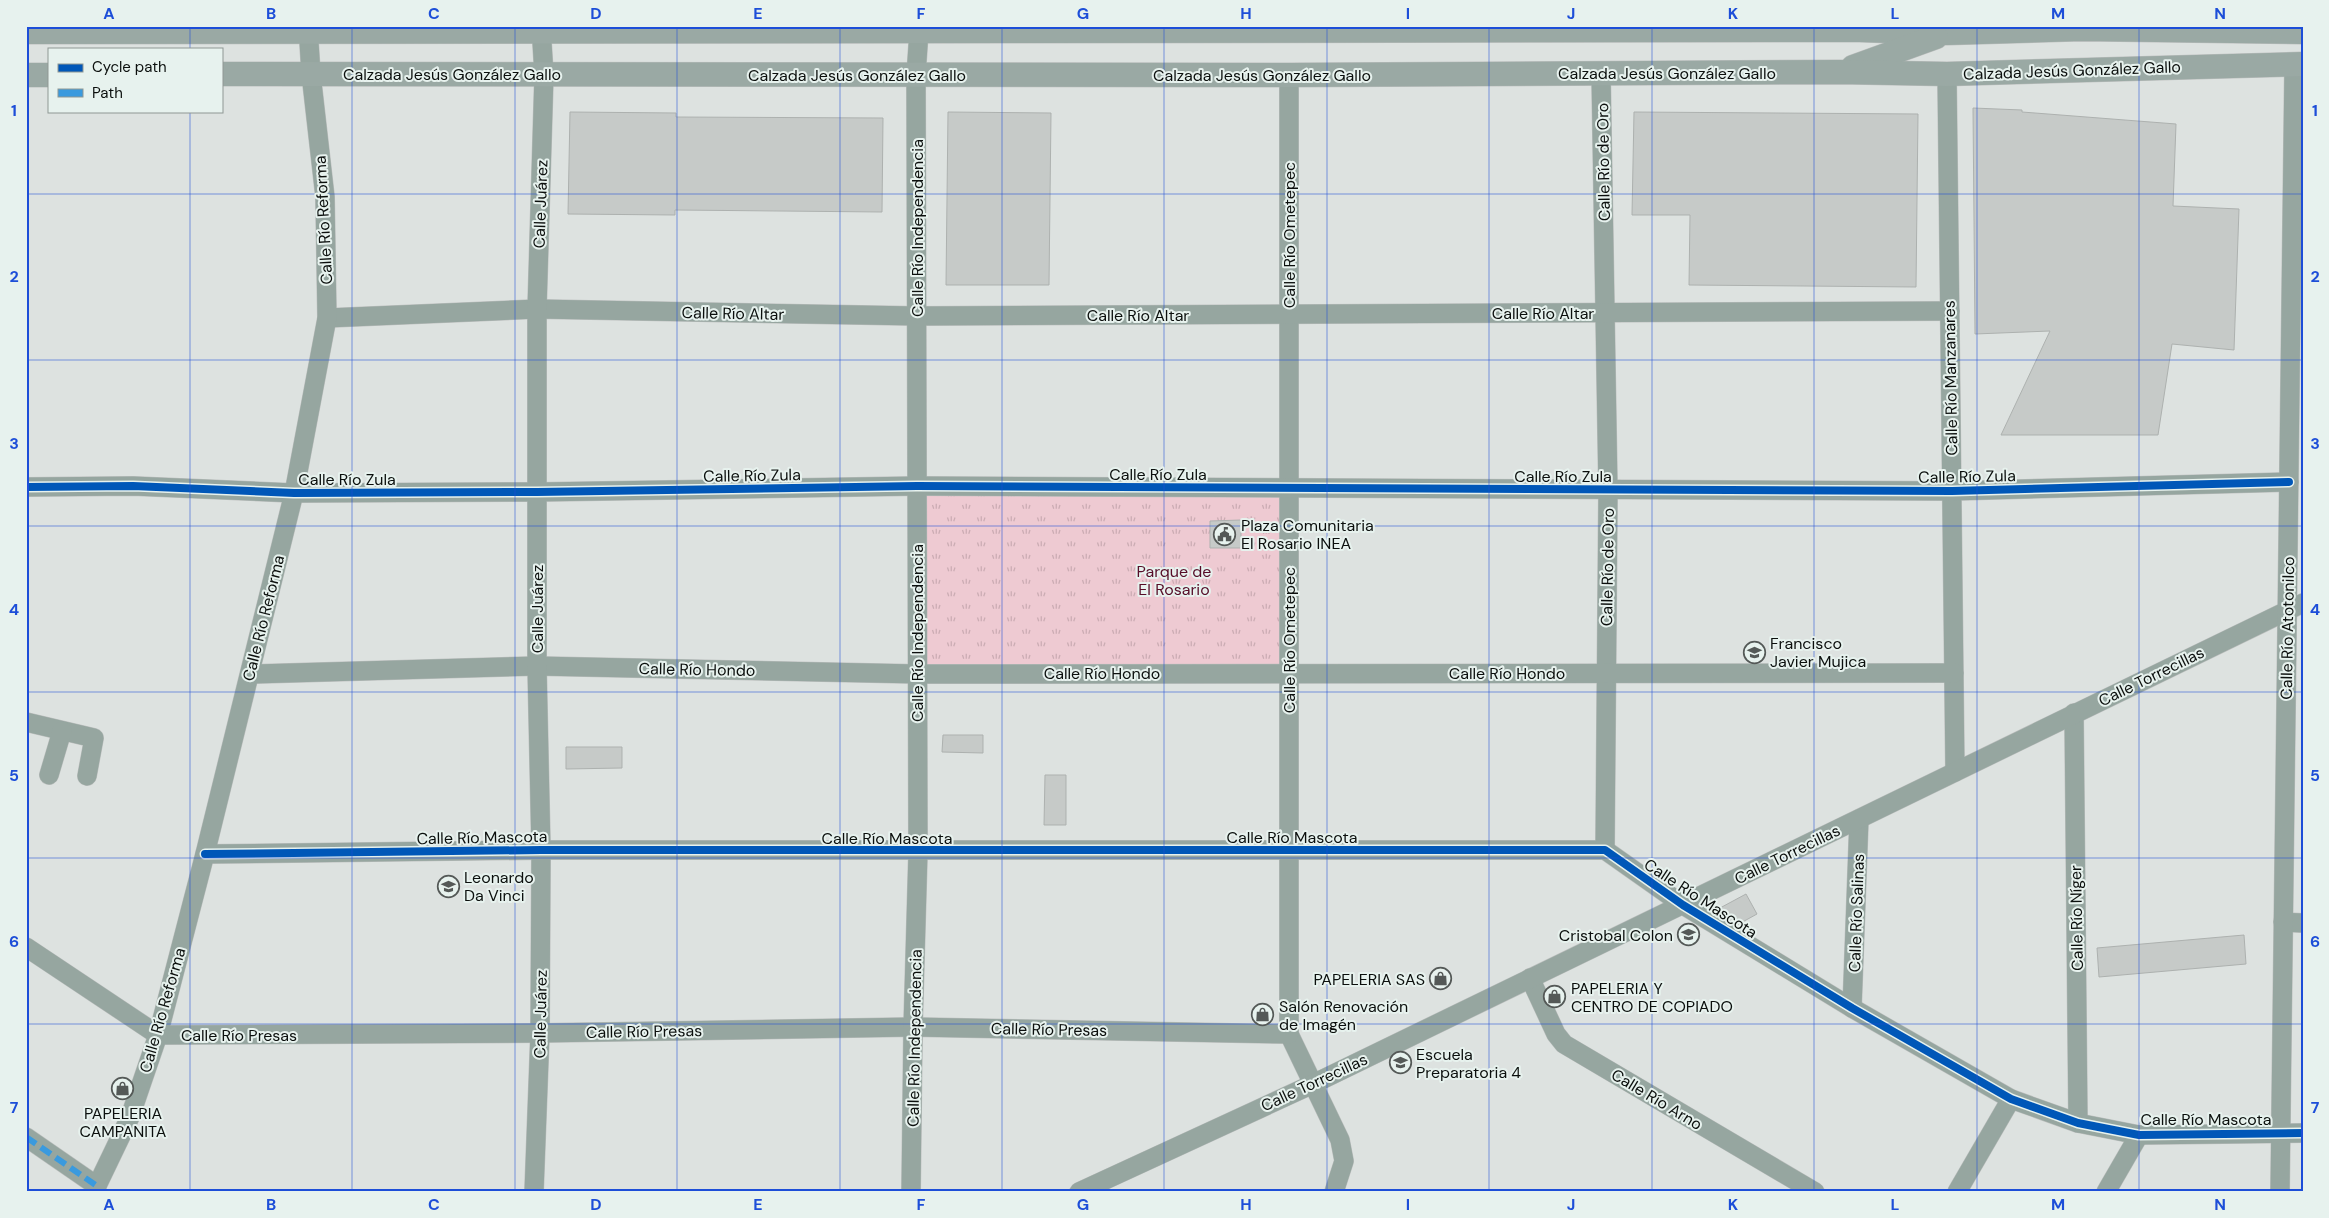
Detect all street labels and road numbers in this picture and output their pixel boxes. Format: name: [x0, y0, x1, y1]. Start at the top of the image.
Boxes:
street label: Calzada Jesús González Gallo: [1963, 56, 2181, 85]
street label: Calzada Jesús González Gallo: [1558, 63, 1776, 84]
street label: Calzada Jesús González Gallo: [343, 64, 561, 85]
street label: Calzada Jesús González Gallo: [748, 65, 966, 86]
street label: Calzada Jesús González Gallo: [1153, 65, 1371, 86]
street label: Calle Río de Oro: [1592, 103, 1615, 221]
street label: Calle Río Independencia: [907, 139, 928, 317]
street label: Calle Río Reforma: [310, 155, 337, 285]
street label: Calle Juárez: [528, 159, 553, 249]
street label: Calle Río Ometepec: [1279, 162, 1300, 308]
street label: Calle Río Manzanares: [1939, 300, 1962, 456]
street label: Calle Río Altar: [682, 302, 785, 325]
street label: Calle Río Altar: [1492, 303, 1594, 324]
street label: Calle Río Altar: [1087, 305, 1189, 326]
street label: Calle Río Zula: [703, 464, 801, 487]
street label: Calle Río Zula: [1109, 464, 1207, 485]
street label: Calle Río Zula: [1918, 465, 2016, 488]
street label: Calle Río Zula: [1514, 466, 1612, 487]
street label: Calle Río Zula: [298, 469, 396, 490]
street label: Calle Río de Oro: [1596, 508, 1619, 626]
street label: Calle Río Independencia: [907, 544, 928, 722]
street label: Calle Río Reforma: [238, 553, 289, 683]
street label: Calle Río Atotonilco: [2276, 556, 2299, 700]
street label: Calle Juárez: [527, 565, 548, 653]
street label: Calle Río Ometepec: [1279, 567, 1300, 713]
street label: Calle Torrecillas: [2095, 642, 2208, 711]
street label: Calle Río Hondo: [639, 658, 755, 681]
street label: Calle Río Hondo: [1044, 663, 1160, 684]
street label: Calle Río Hondo: [1449, 663, 1565, 684]
street label: Calle Torrecillas: [1731, 820, 1844, 889]
street label: Calle Río Mascota: [416, 826, 548, 849]
street label: Calle Río Mascota: [1227, 827, 1357, 848]
street label: Calle Río Mascota: [822, 828, 952, 849]
street label: Calle Río Salinas: [1844, 853, 1869, 973]
street label: Calle Río Mascota: [1640, 854, 1761, 943]
street label: Calle Río Níger: [2065, 865, 2088, 971]
street label: Calle Río Reforma: [135, 945, 190, 1075]
street label: Calle Río Independencia: [902, 949, 927, 1127]
street label: Calle Juárez: [529, 970, 552, 1058]
street label: Calle Río Presas: [991, 1018, 1107, 1041]
street label: Calle Río Presas: [586, 1020, 702, 1043]
street label: Calle Río Presas: [181, 1025, 297, 1046]
street label: Calle Torrecillas: [1258, 1049, 1371, 1116]
street label: Calle Río Arno: [1607, 1064, 1706, 1135]
street label: Calle Río Mascota: [2141, 1109, 2271, 1130]

